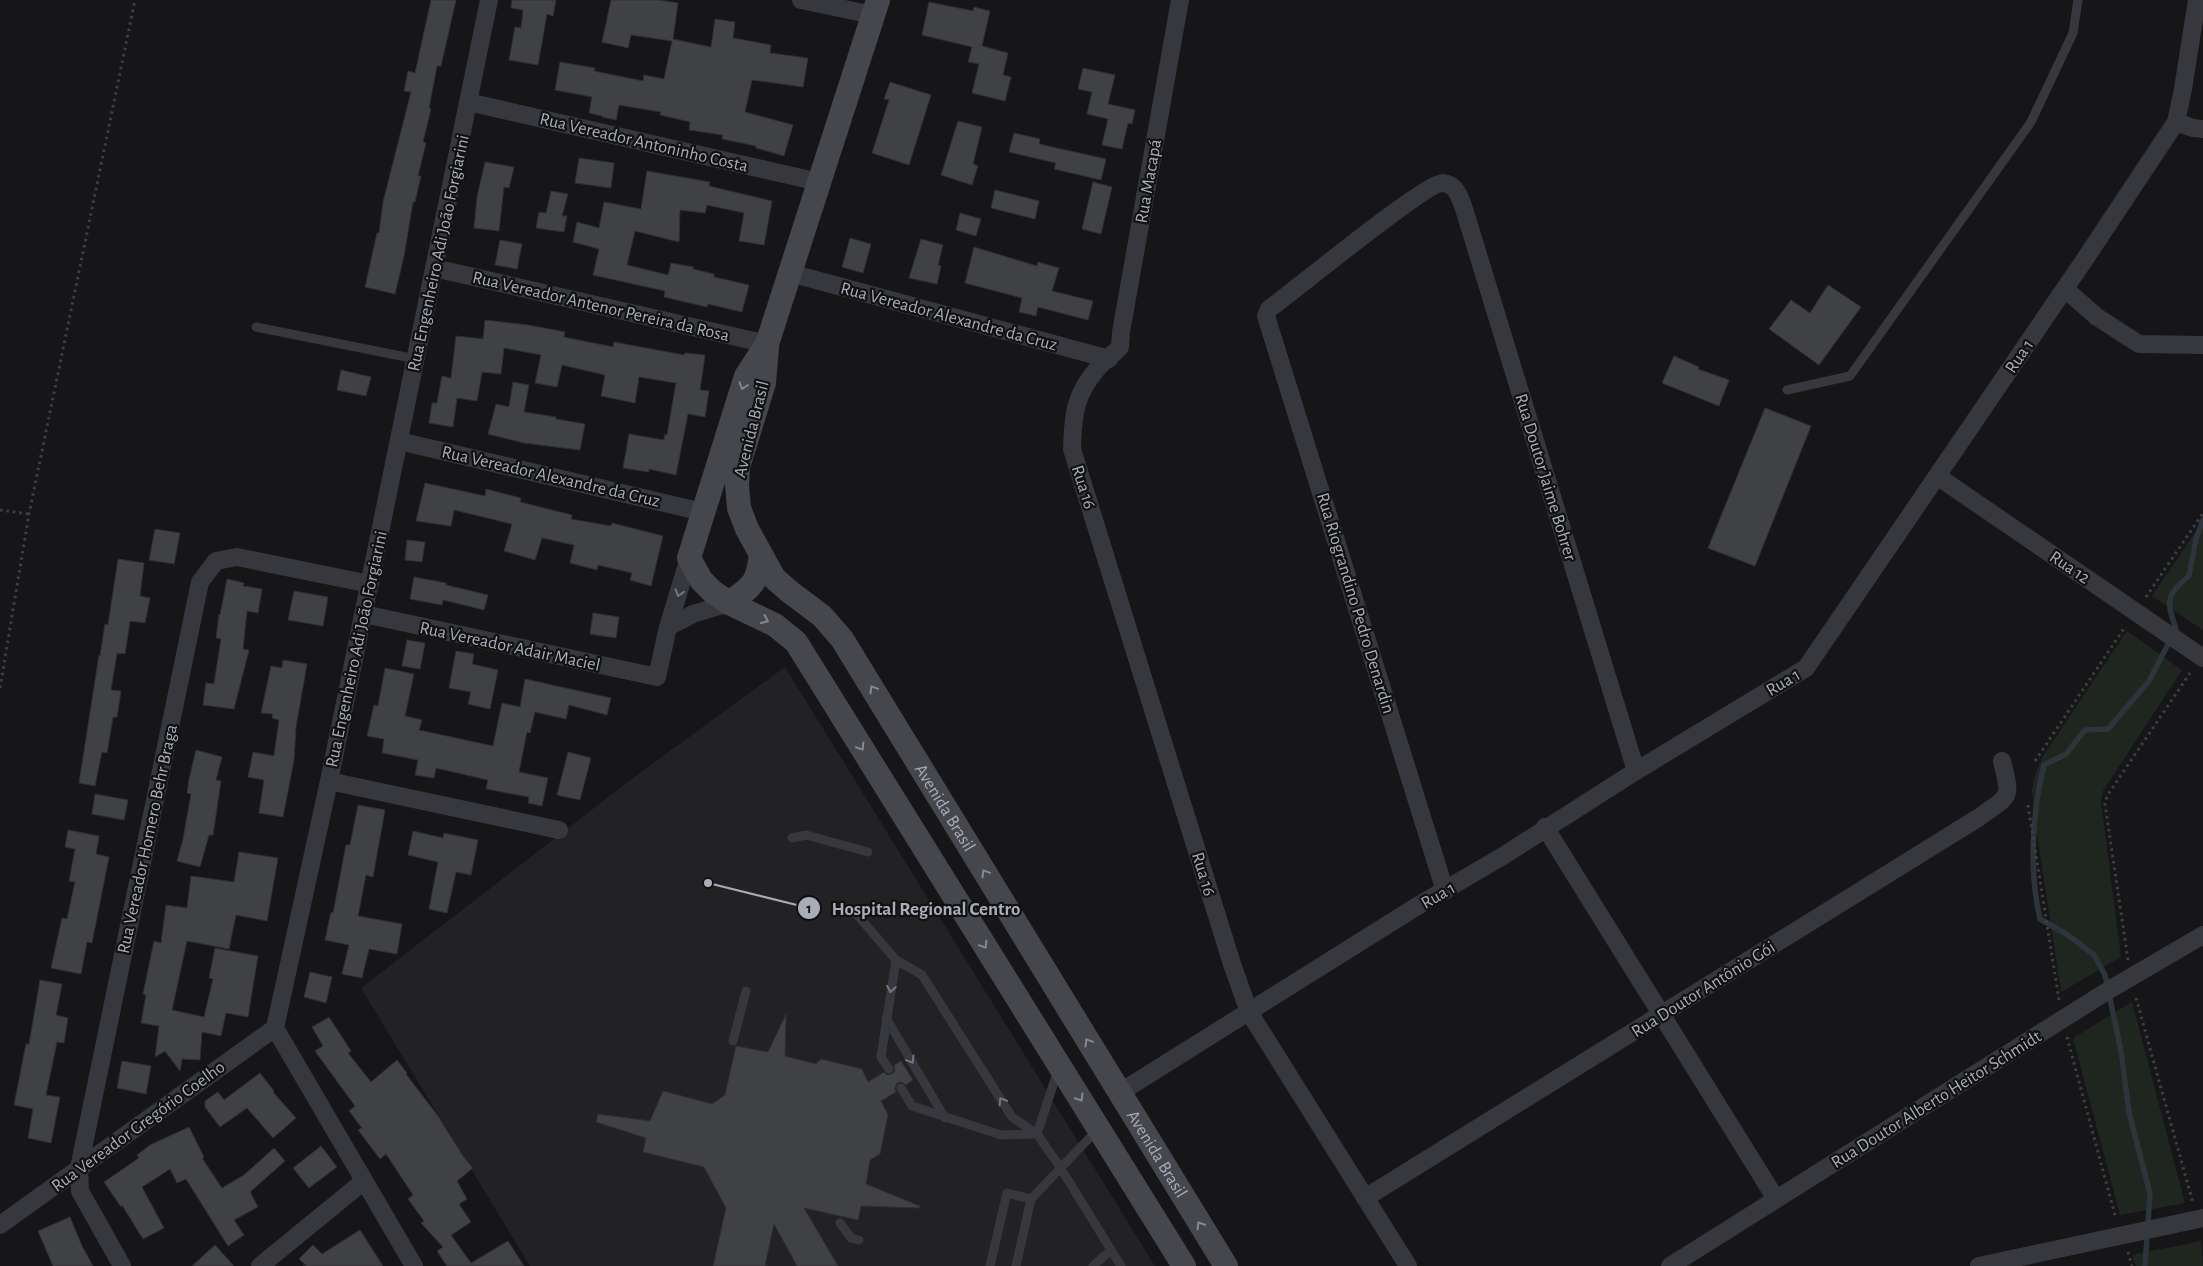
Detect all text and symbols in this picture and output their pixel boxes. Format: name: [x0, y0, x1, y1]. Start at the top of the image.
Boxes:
street label: Rua Vereador Antoninho Costa: [538, 110, 750, 176]
street label: Rua Engenheiro Adi João Forgiarini: [405, 133, 473, 373]
street label: Rua Macapá: [1133, 138, 1165, 225]
street label: Rua Vereador Antenor Pereira da Rosa: [471, 269, 731, 345]
street label: Rua Vereador Alexandre da Cruz: [839, 279, 1059, 355]
street label: Rua 1: [2002, 336, 2037, 377]
street label: Avenida Brasil: [731, 379, 773, 479]
one-way arrow: [739, 381, 749, 390]
street label: Rua Doutor Jaime Bohrer: [1511, 392, 1579, 563]
street label: Rua Vereador Alexandre da Cruz: [440, 443, 662, 511]
street label: Rua 16: [1068, 463, 1099, 511]
street label: Rua Riograndino Pedro Denardin: [1313, 491, 1397, 716]
street label: Rua Engenheiro Adi João Forgiarini: [323, 529, 391, 769]
street label: Rua 12: [2046, 548, 2093, 588]
one-way arrow: [674, 588, 684, 596]
one-way arrow: [760, 614, 769, 624]
street label: Rua Vereador Adair Maciel: [418, 619, 602, 675]
street label: Rua 1: [1763, 666, 1804, 700]
one-way arrow: [869, 686, 879, 695]
street label: Rua Vereador Homero Behr Braga: [115, 723, 181, 955]
one-way arrow: [855, 742, 865, 751]
street label: Avenida Brasil: [911, 761, 978, 855]
street label: Rua 16: [1188, 850, 1218, 898]
one-way arrow: [981, 869, 991, 878]
street label: Rua 1: [1418, 879, 1459, 913]
callout: Hospital Regional Centro: [796, 891, 1030, 925]
text: Hospital Regional Centro: [832, 900, 1020, 919]
text: 1: [806, 901, 812, 916]
street label: Rua Doutor Antônio Gói: [1629, 938, 1778, 1041]
one-way arrow: [978, 940, 988, 949]
one-way arrow: [886, 984, 896, 993]
street label: Rua Doutor Alberto Heitor Schmidt: [1828, 1027, 2045, 1172]
one-way arrow: [1084, 1038, 1094, 1047]
one-way arrow: [904, 1054, 914, 1063]
street label: Rua Vereador Gregório Coelho: [49, 1058, 229, 1196]
one-way arrow: [1073, 1092, 1083, 1101]
one-way arrow: [998, 1097, 1008, 1106]
street label: Avenida Brasil: [1123, 1107, 1190, 1201]
one-way arrow: [1197, 1221, 1207, 1230]

